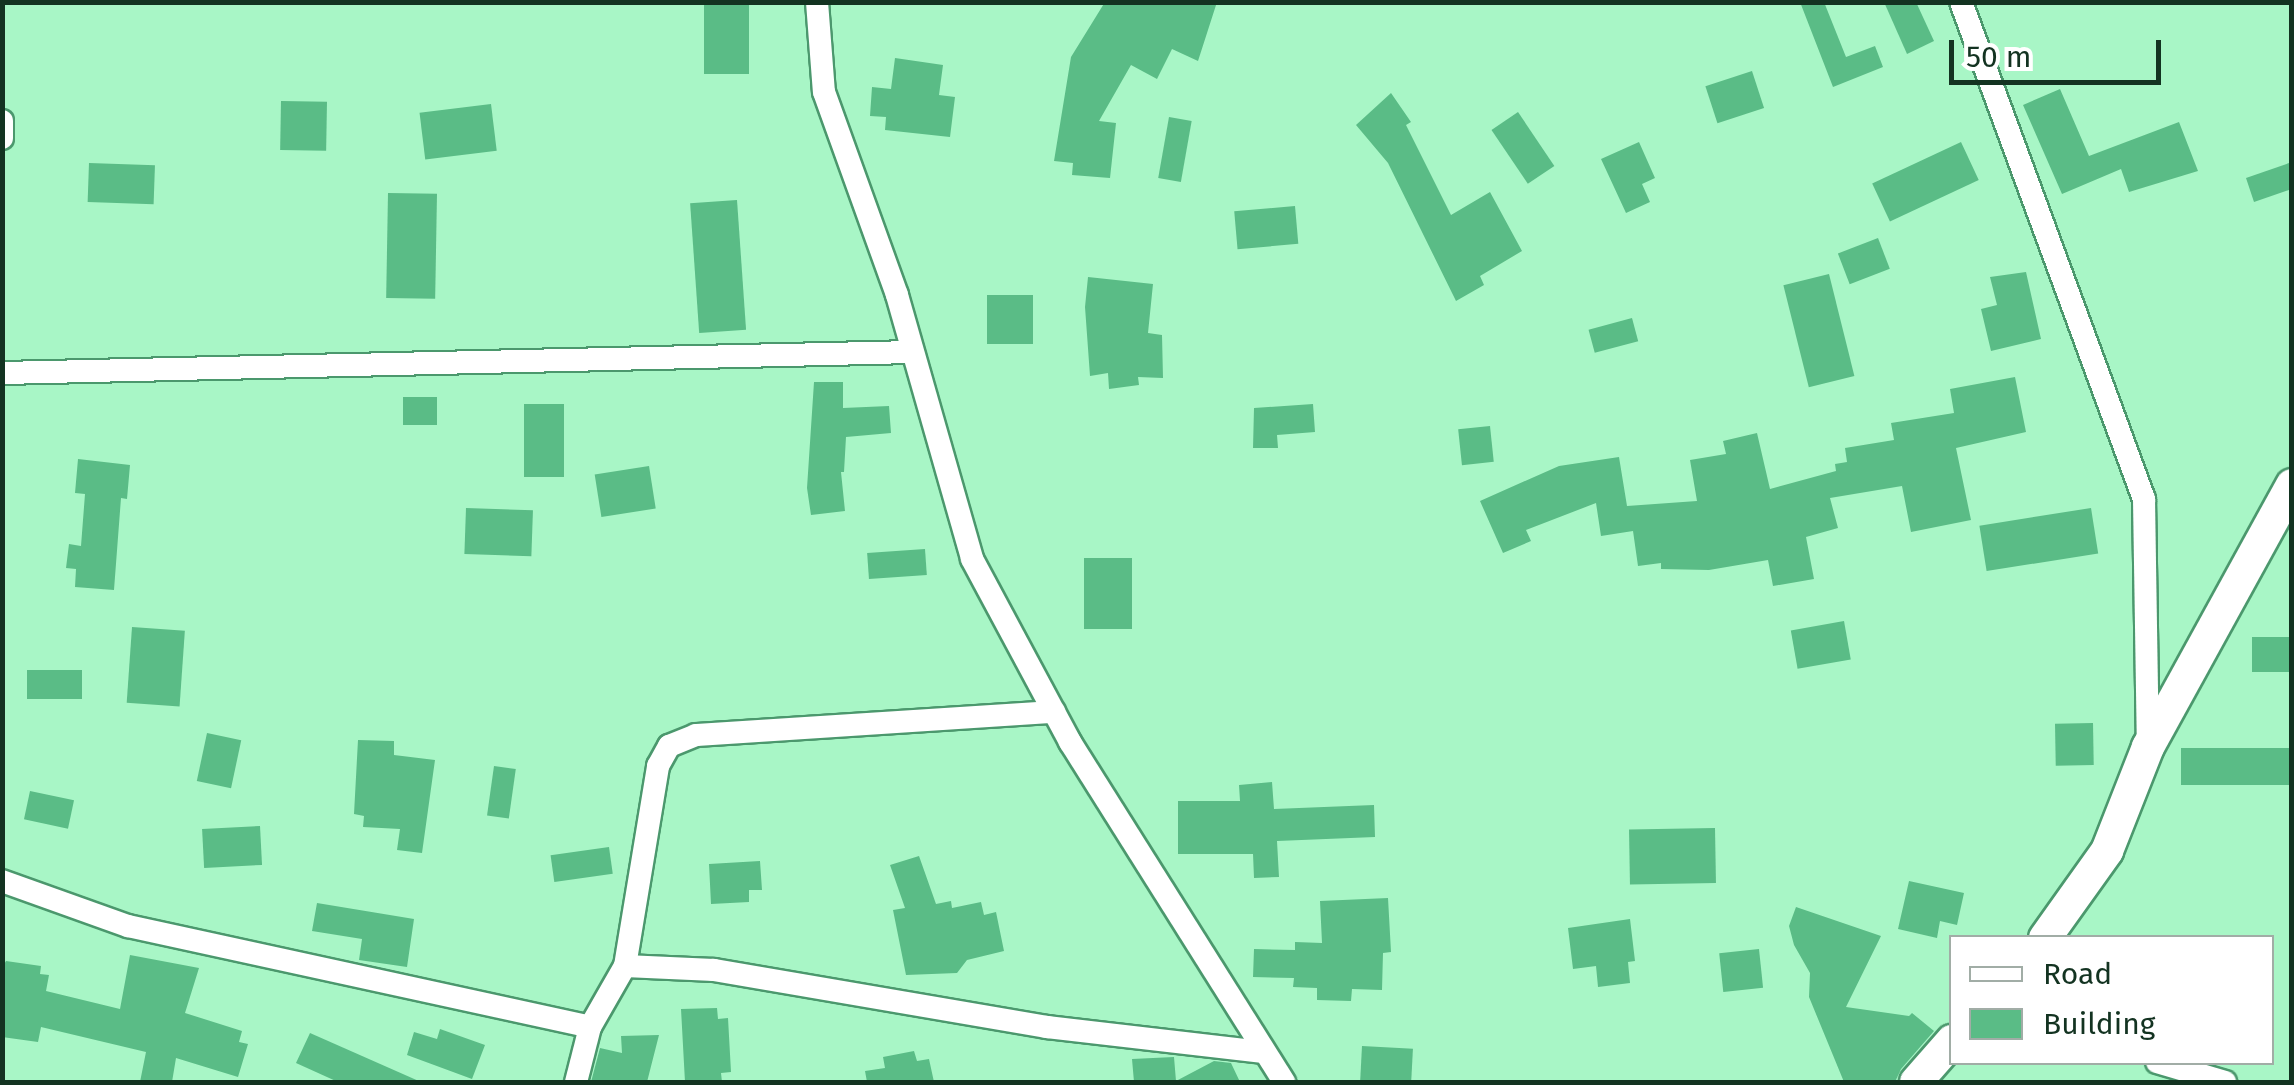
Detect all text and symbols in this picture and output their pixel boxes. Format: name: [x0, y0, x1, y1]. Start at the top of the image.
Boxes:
scale bar: [1954, 20, 2166, 82]
text: 50 m: [1966, 39, 2031, 75]
legend: [1949, 935, 2274, 1065]
text: Road: [2043, 956, 2112, 992]
text: Building: [2043, 1006, 2155, 1042]

